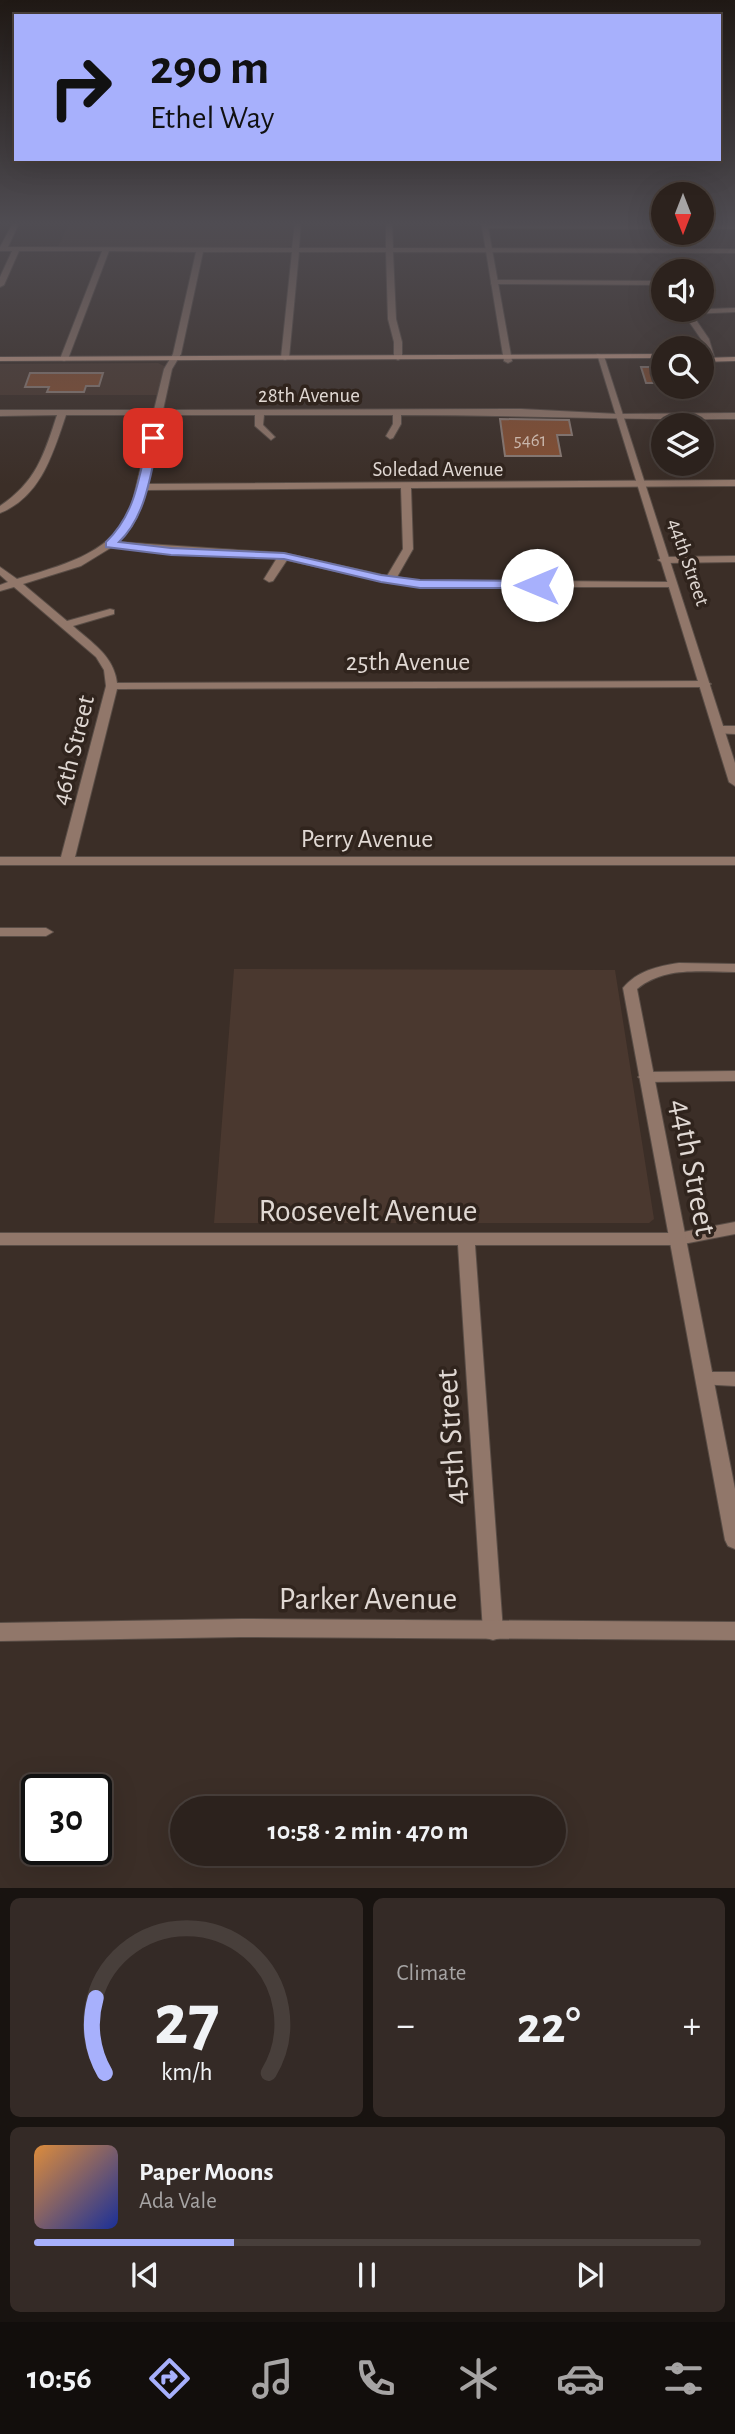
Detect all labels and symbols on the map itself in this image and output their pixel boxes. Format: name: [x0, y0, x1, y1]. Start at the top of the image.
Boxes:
north arrow: [651, 182, 714, 245]
street label: 28th Avenue: [258, 385, 360, 406]
pin: [123, 408, 183, 468]
house number: 5461: [514, 431, 546, 450]
street label: Soledad Avenue: [373, 459, 503, 480]
street label: 44th Street: [664, 516, 713, 609]
position arrow: [500, 548, 574, 622]
street label: 25th Avenue: [346, 649, 470, 675]
street label: 46th Street: [47, 693, 99, 808]
street label: Perry Avenue: [301, 826, 433, 852]
street label: 44th Street: [664, 1096, 722, 1238]
street label: Roosevelt Avenue: [258, 1195, 478, 1227]
street label: 45th Street: [430, 1368, 472, 1506]
street label: Parker Avenue: [279, 1583, 457, 1615]
speed limit sign: 30: [21, 1774, 112, 1865]

